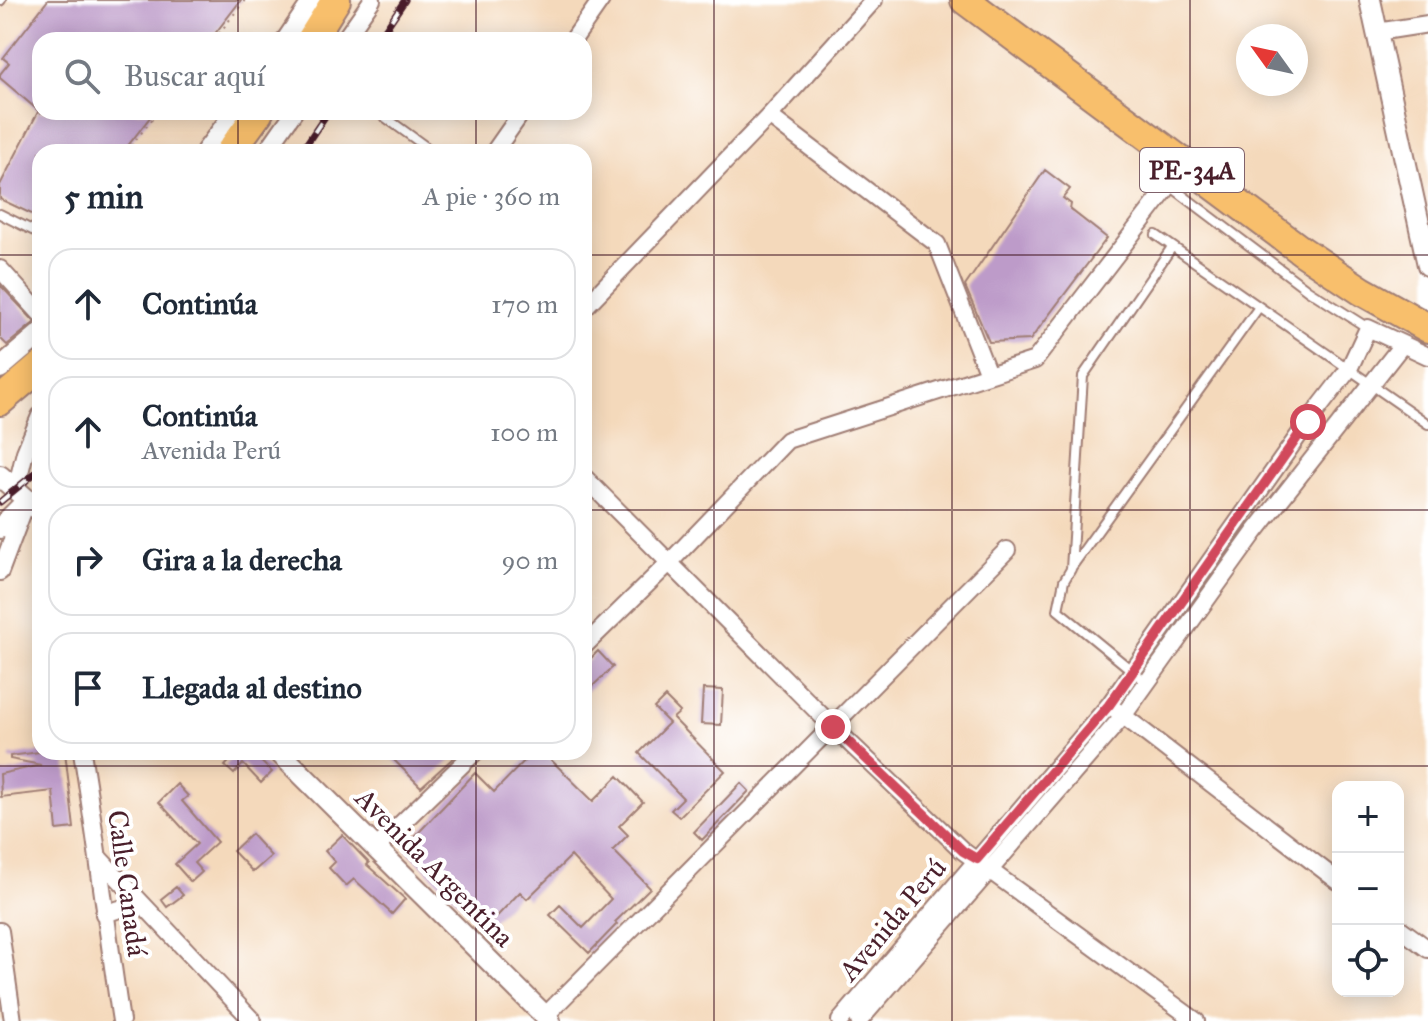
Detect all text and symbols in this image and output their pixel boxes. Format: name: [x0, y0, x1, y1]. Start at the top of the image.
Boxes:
north arrow: [1236, 24, 1308, 96]
search box: [32, 32, 592, 120]
icon: search: [60, 54, 104, 98]
text: Buscar aquí: [124, 58, 265, 94]
road number: PE-34A: [1140, 148, 1244, 192]
text: 5 min: [64, 176, 143, 217]
text: A pie · 360 m: [423, 180, 560, 212]
icon: ahead: [66, 282, 110, 326]
text: Continúa: [142, 286, 258, 322]
text: 170 m: [491, 288, 558, 320]
text: Continúa: [142, 398, 258, 434]
route start: [1290, 404, 1326, 440]
icon: ahead: [66, 410, 110, 454]
text: 100 m: [490, 416, 558, 448]
text: Avenida Perú: [142, 434, 281, 466]
icon: right: [66, 538, 110, 582]
text: Gira a la derecha: [142, 542, 342, 578]
text: 90 m: [501, 544, 558, 576]
icon: arrive: [66, 666, 110, 710]
text: Llegada al destino: [142, 670, 362, 706]
route end: [815, 709, 851, 745]
street label: Avenida Argentina: [347, 780, 522, 954]
map controls: [1332, 781, 1404, 997]
button: +: [1332, 781, 1404, 853]
street label: Calle Canadá: [100, 808, 155, 959]
street label: Avenida Perú: [830, 851, 954, 989]
button: −: [1332, 853, 1404, 925]
button: locate: [1332, 925, 1404, 997]

